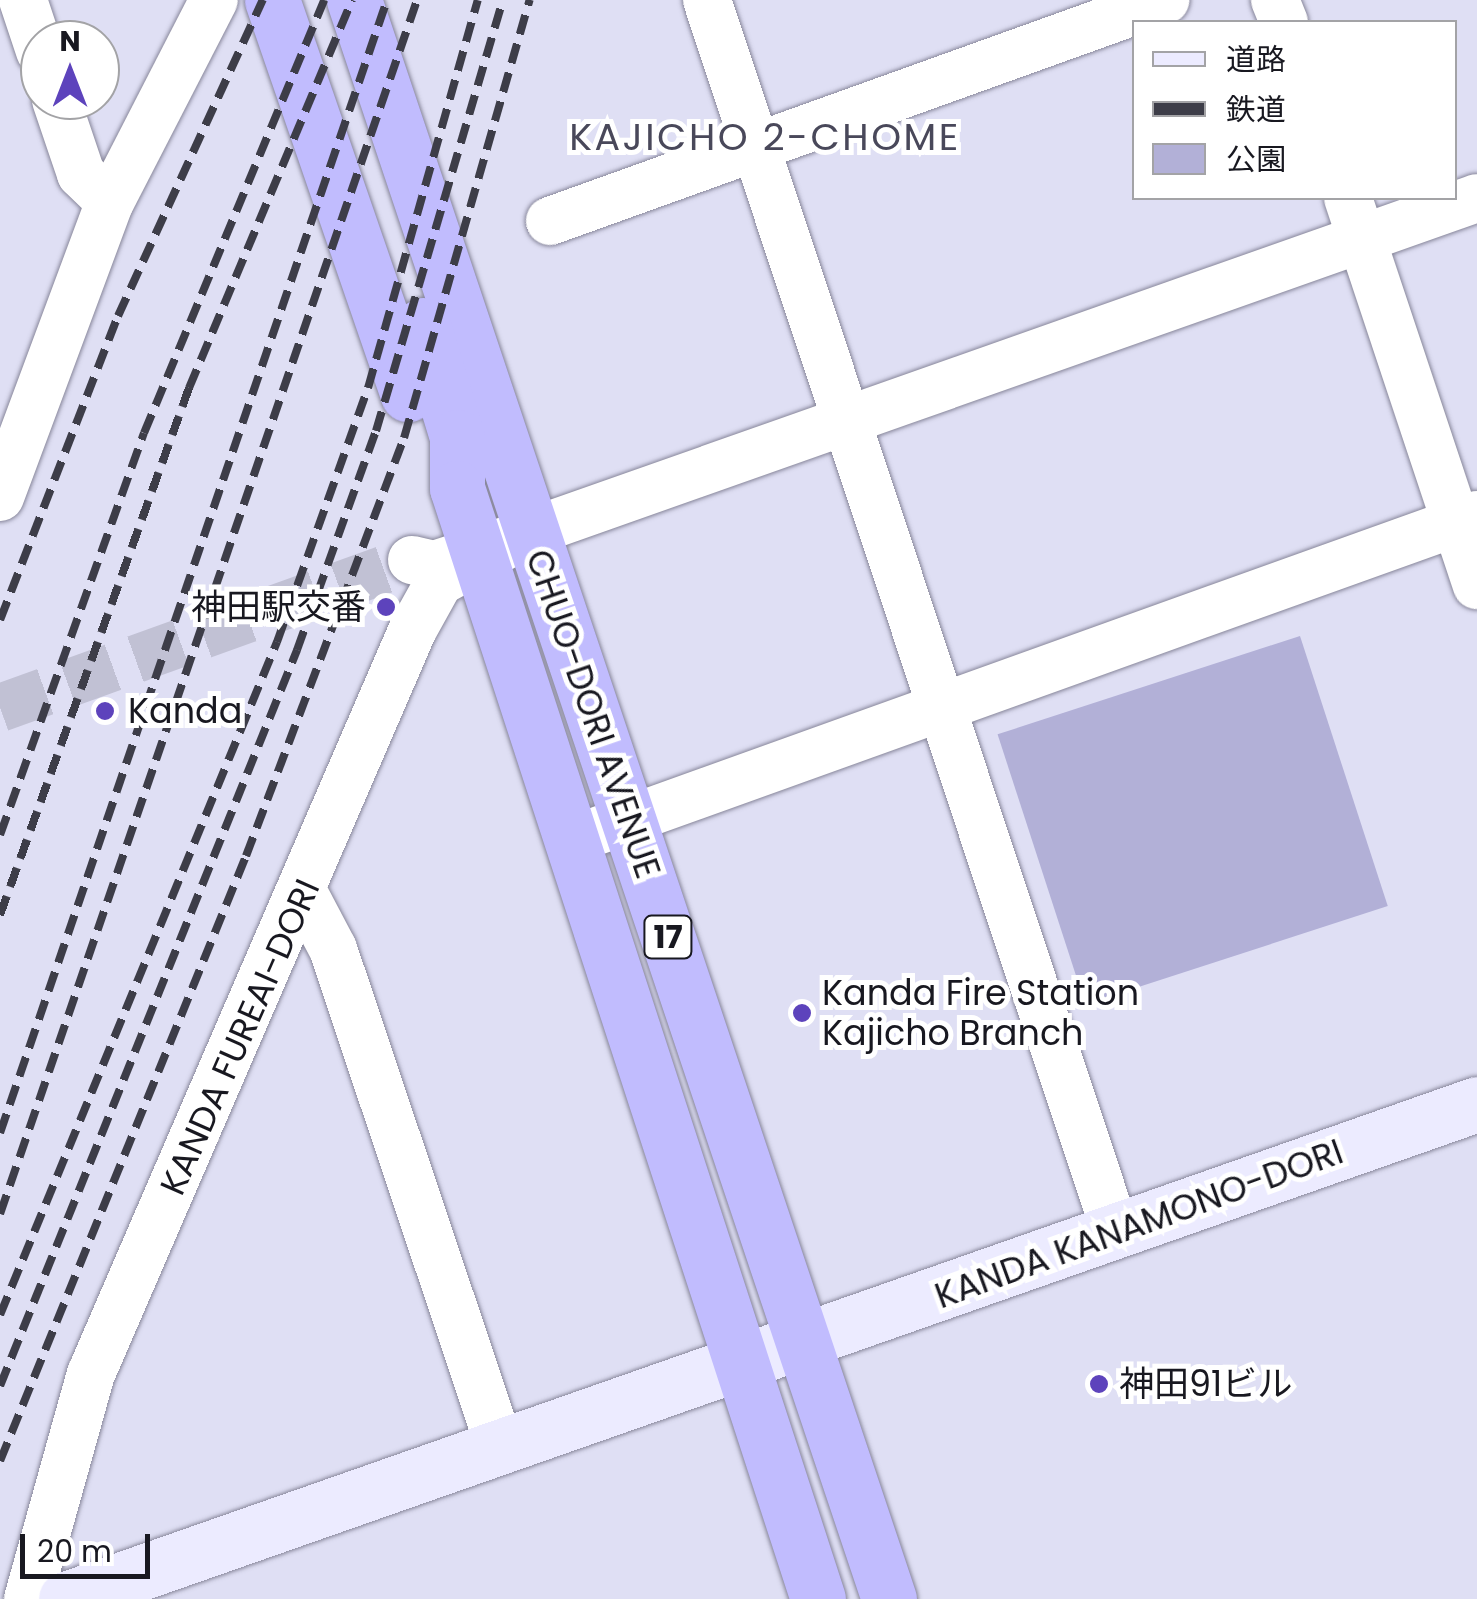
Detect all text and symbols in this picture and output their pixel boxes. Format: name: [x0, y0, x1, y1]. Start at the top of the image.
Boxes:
north arrow: [20, 20, 120, 120]
legend: [1132, 20, 1457, 200]
text: N: [59, 22, 81, 61]
text: 道路: [1226, 38, 1286, 81]
text: 鉄道: [1226, 88, 1286, 131]
district label: KAJICHO 2-CHOME: [569, 114, 961, 160]
text: 公園: [1226, 138, 1286, 181]
street label: CHUO-DORI AVENUE: [517, 544, 669, 884]
place label: 神田駅交番: [191, 586, 366, 628]
marker: 神田駅交番: [375, 596, 397, 618]
place label: Kanda: [128, 690, 242, 732]
marker: Kanda: [92, 698, 118, 724]
street label: KANDA FUREAI-DORI: [151, 873, 329, 1201]
road number: 17: [643, 910, 693, 964]
place label: Kanda Fire Station Kajicho Branch: [822, 972, 1139, 1054]
marker: Kanda Fire Station Kajicho Branch: [791, 1002, 813, 1024]
street label: KANDA KANAMONO-DORI: [929, 1131, 1349, 1317]
place label: 神田91ビル: [1119, 1363, 1292, 1405]
marker: 神田91ビル: [1088, 1373, 1110, 1395]
scale bar: [25, 1514, 155, 1576]
text: 20 m: [37, 1530, 112, 1573]

